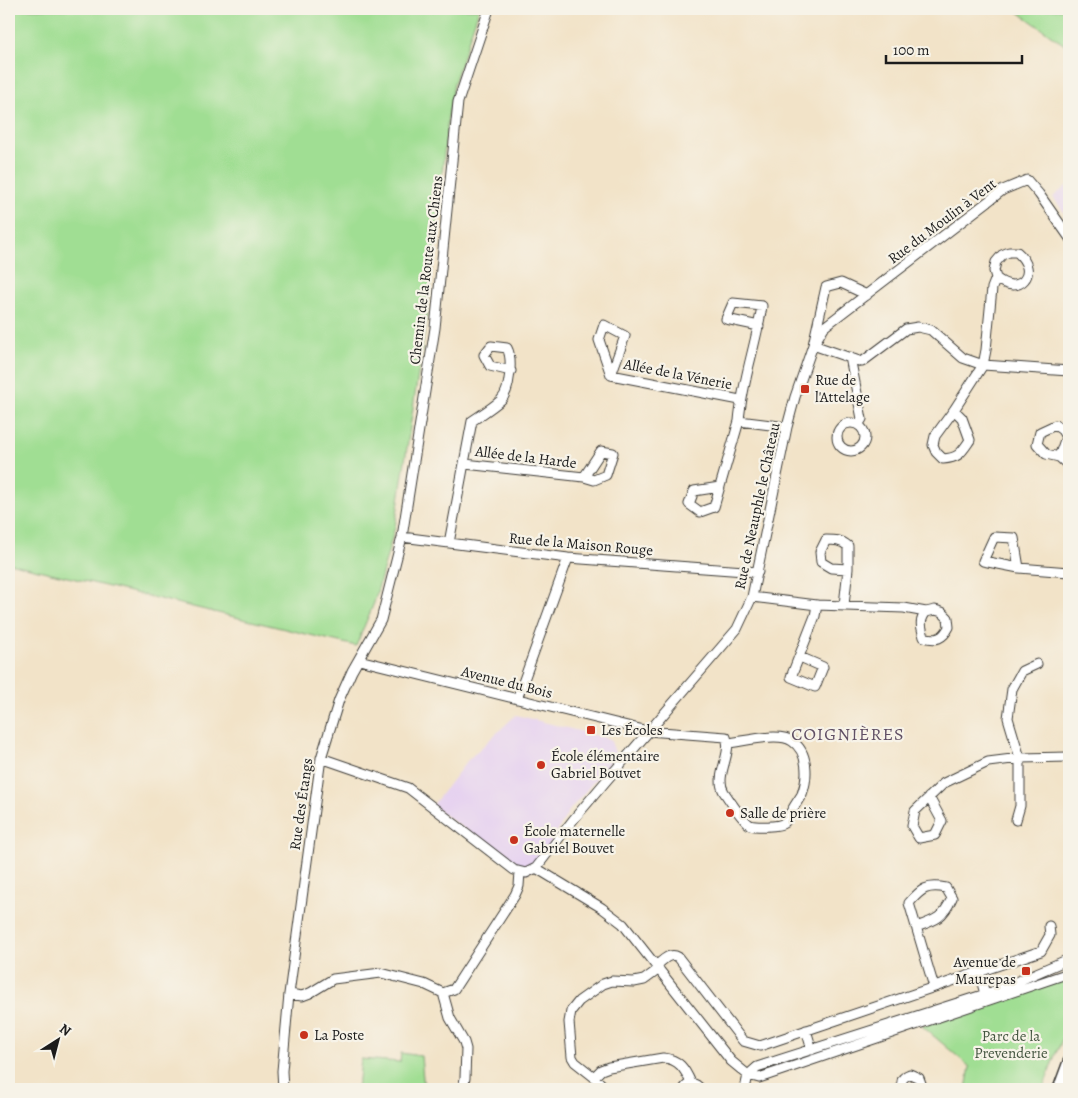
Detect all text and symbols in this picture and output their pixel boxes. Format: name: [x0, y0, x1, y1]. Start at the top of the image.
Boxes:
scale bar: [886, 32, 1022, 64]
text: 100 m: [893, 40, 930, 60]
street label: Chemin de la Route aux Chiens: [404, 174, 448, 366]
street label: Rue du Moulin à Vent: [884, 174, 1000, 268]
street label: Allée de la Vénerie: [621, 354, 734, 394]
place label: Rue de l'Attelage: [815, 370, 870, 407]
marker: Rue de l'Attelage: [799, 383, 811, 395]
street label: Rue de Neauphle le Château: [730, 420, 785, 591]
street label: Allée de la Harde: [473, 441, 578, 473]
street label: Rue de la Maison Rouge: [508, 528, 654, 560]
street label: Avenue du Bois: [458, 661, 555, 703]
place label: Les Écoles: [601, 720, 663, 740]
district label: COIGNIÈRES: [791, 722, 905, 746]
marker: Les Écoles: [585, 724, 597, 736]
place label: École élémentaire Gabriel Bouvet: [551, 746, 660, 783]
street label: Rue des Étangs: [285, 757, 317, 851]
marker: École élémentaire Gabriel Bouvet: [535, 759, 547, 771]
place label: Salle de prière: [740, 803, 827, 823]
marker: Salle de prière: [724, 807, 736, 819]
place label: École maternelle Gabriel Bouvet: [524, 821, 626, 858]
marker: École maternelle Gabriel Bouvet: [508, 834, 520, 846]
place label: Avenue de Maurepas: [953, 952, 1016, 989]
marker: Avenue de Maurepas: [1020, 965, 1032, 977]
north arrow: [32, 1016, 82, 1066]
text: N: [56, 1019, 75, 1041]
place label: La Poste: [314, 1025, 365, 1045]
park label: Parc de la Prevenderie: [974, 1026, 1048, 1063]
marker: La Poste: [298, 1029, 310, 1041]

